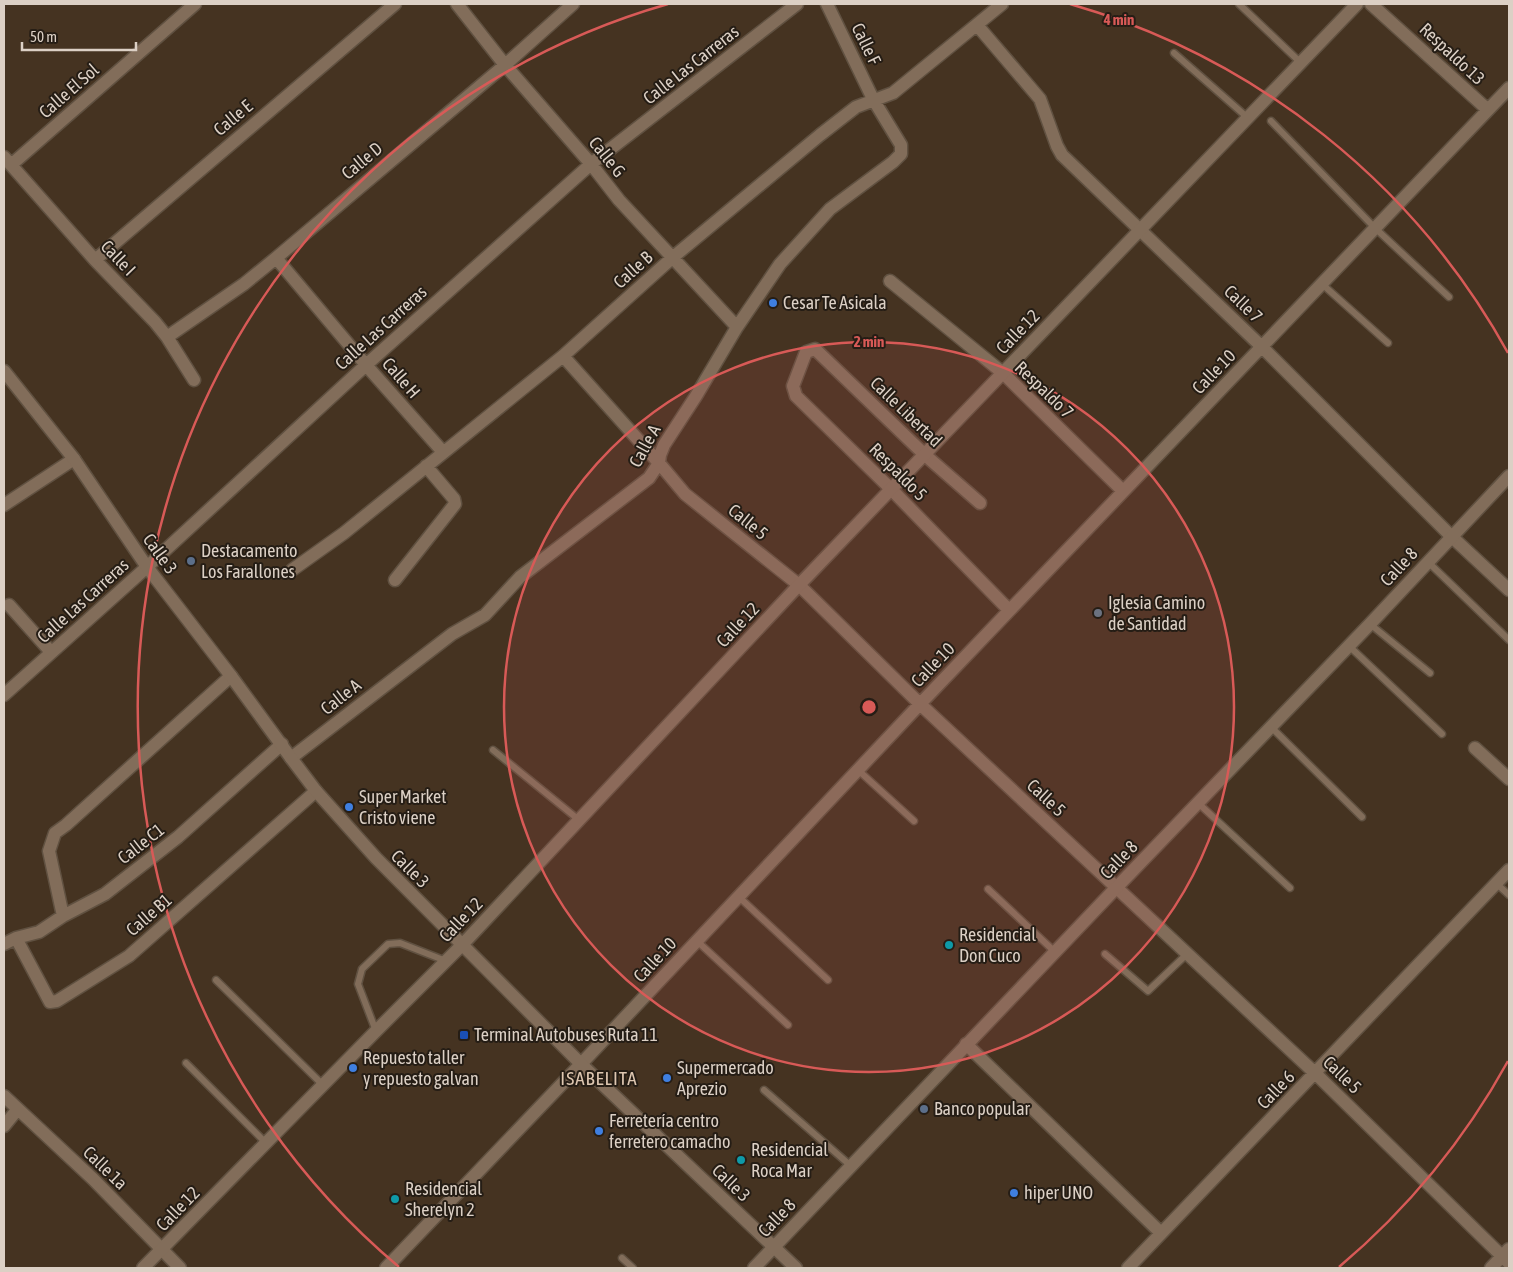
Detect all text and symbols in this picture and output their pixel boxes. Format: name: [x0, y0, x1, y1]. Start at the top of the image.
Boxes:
text: 4 min: [1103, 11, 1134, 28]
street label: Respaldo 13: [1415, 18, 1489, 89]
scale bar: [22, 20, 136, 52]
street label: Calle F: [847, 20, 886, 69]
street label: Calle Las Carreras: [639, 21, 743, 108]
text: 50 m: [30, 28, 57, 45]
street label: Calle El Sol: [35, 59, 103, 122]
street label: Calle E: [209, 95, 257, 140]
street label: Calle G: [585, 132, 630, 181]
street label: Calle D: [337, 138, 386, 184]
street label: Calle I: [97, 236, 140, 280]
street label: Calle B: [609, 246, 657, 292]
street label: Calle 7: [1220, 280, 1267, 327]
street label: Calle Las Carreras: [331, 281, 431, 374]
place label: Cesar Te Asicala: [783, 292, 887, 313]
marker: Cesar Te Asicala: [767, 297, 779, 309]
street label: Calle 12: [992, 305, 1044, 358]
text: 2 min: [854, 333, 884, 350]
street label: Calle 10: [1188, 345, 1240, 398]
street label: Calle H: [378, 353, 425, 402]
street label: Respaldo 7: [1011, 357, 1078, 423]
street label: Calle Libertad: [866, 372, 947, 451]
street label: Calle A: [624, 421, 665, 471]
street label: Respaldo 5: [865, 438, 932, 505]
street label: Calle 5: [724, 499, 772, 544]
street label: Calle 3: [139, 529, 182, 578]
place label: Destacamento Los Farallones: [201, 540, 298, 582]
street label: Calle 8: [1376, 543, 1422, 590]
street label: Calle Las Carreras: [33, 554, 133, 647]
marker: Destacamento Los Farallones: [185, 555, 197, 567]
place label: Iglesia Camino de Santidad: [1108, 592, 1205, 634]
street label: Calle 12: [712, 598, 764, 651]
marker: Iglesia Camino de Santidad: [1092, 607, 1104, 619]
street label: Calle 10: [907, 638, 959, 691]
street label: Calle A: [316, 674, 365, 719]
centre of rings: [860, 698, 878, 716]
street label: Calle 5: [1023, 775, 1070, 821]
place label: Super Market Cristo viene: [359, 786, 446, 828]
marker: Super Market Cristo viene: [343, 801, 355, 813]
street label: Calle C1: [113, 819, 168, 868]
street label: Calle 8: [1095, 836, 1142, 883]
street label: Calle 3: [387, 845, 434, 892]
street label: Calle B1: [122, 889, 176, 940]
street label: Calle 12: [435, 893, 487, 946]
place label: Residencial Don Cuco: [959, 924, 1036, 966]
street label: Calle 10: [629, 933, 681, 986]
marker: Residencial Don Cuco: [943, 939, 955, 951]
place label: Terminal Autobuses Ruta 11: [474, 1024, 658, 1045]
marker: Terminal Autobuses Ruta 11: [458, 1029, 470, 1041]
place label: Repuesto taller y repuesto galvan: [363, 1047, 479, 1089]
street label: Calle 5: [1319, 1051, 1366, 1098]
place label: Supermercado Aprezio: [677, 1057, 774, 1099]
marker: Repuesto taller y repuesto galvan: [347, 1062, 359, 1074]
street label: Calle 6: [1252, 1066, 1299, 1113]
district label: ISABELITA: [560, 1067, 638, 1089]
marker: Supermercado Aprezio: [661, 1072, 673, 1084]
place label: Banco popular: [934, 1098, 1031, 1119]
marker: Banco popular: [918, 1103, 930, 1115]
place label: Ferretería centro ferretero camacho: [609, 1110, 731, 1152]
marker: Ferretería centro ferretero camacho: [593, 1125, 605, 1137]
place label: Residencial Roca Mar: [751, 1139, 828, 1181]
street label: Calle 1a: [79, 1142, 132, 1194]
marker: Residencial Roca Mar: [735, 1154, 747, 1166]
street label: Calle 3: [708, 1159, 755, 1206]
place label: Residencial Sherelyn 2: [405, 1178, 482, 1220]
street label: Calle 12: [152, 1182, 204, 1235]
place label: hiper UNO: [1024, 1182, 1093, 1203]
marker: hiper UNO: [1008, 1187, 1020, 1199]
marker: Residencial Sherelyn 2: [389, 1193, 401, 1205]
street label: Calle 8: [753, 1194, 800, 1241]

